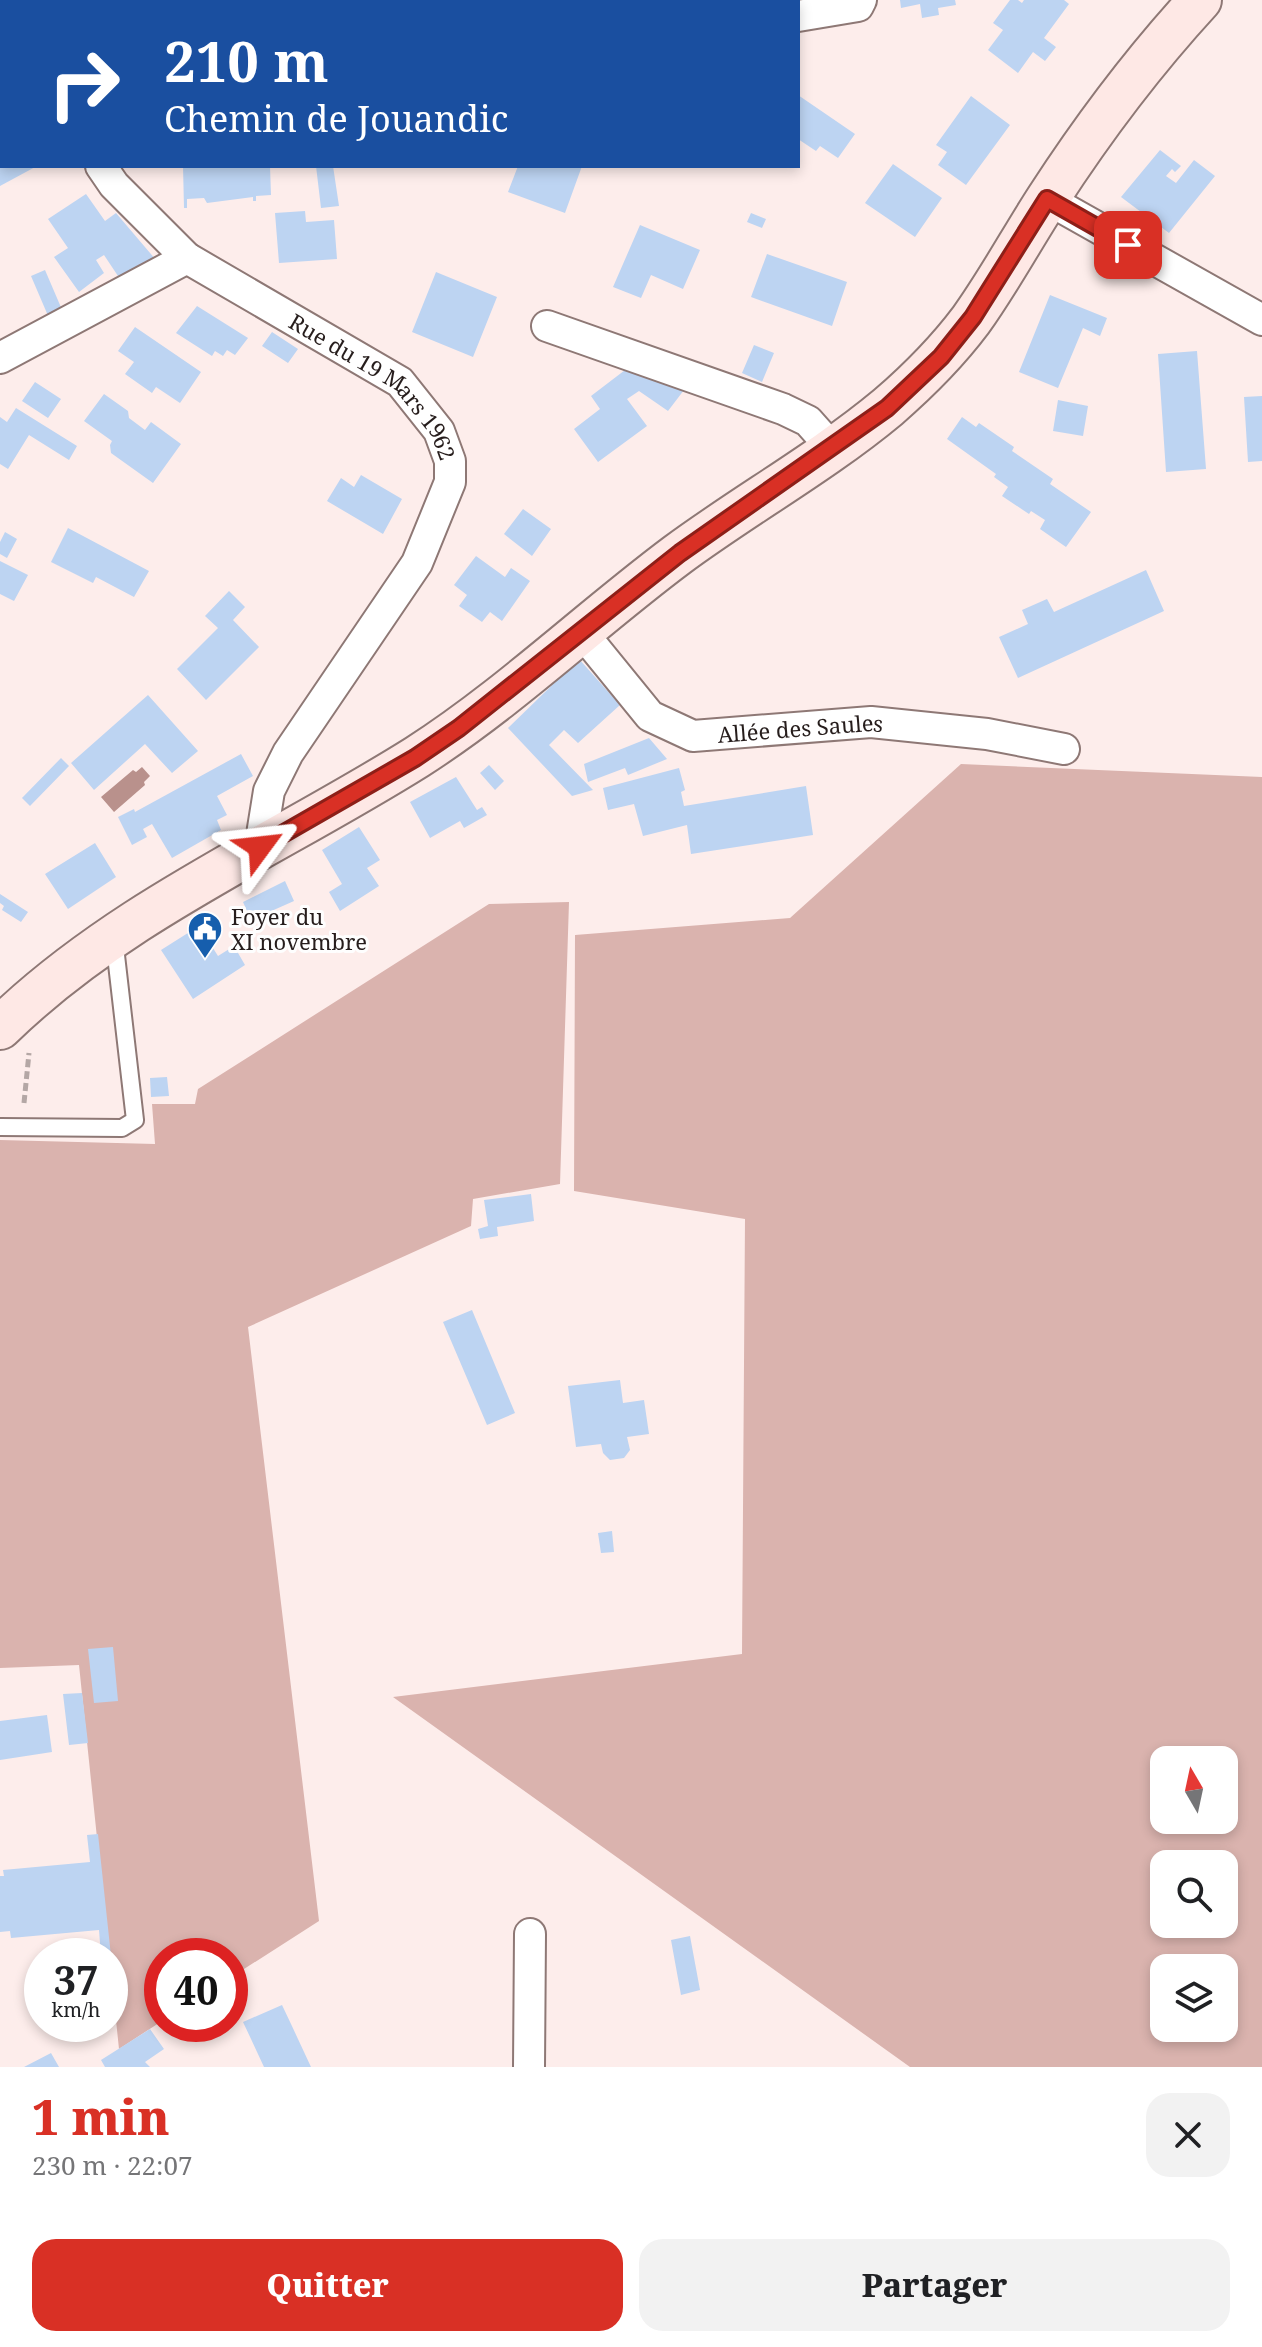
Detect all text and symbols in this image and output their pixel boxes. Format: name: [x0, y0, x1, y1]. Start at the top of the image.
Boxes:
text: 210 m: [164, 22, 329, 98]
icon: right: [32, 32, 136, 136]
text: Chemin de Jouandic: [164, 94, 508, 143]
pin: [1094, 211, 1162, 279]
icon: arrive: [1106, 223, 1150, 267]
street label: Rue du 19 Mars 1962: [284, 306, 463, 464]
street label: Allée des Saules: [716, 707, 885, 749]
position arrow: [218, 805, 302, 889]
place label: Foyer du XI novembre: [231, 901, 367, 956]
public building icon: Foyer du XI novembre: [186, 910, 224, 960]
north arrow: [1150, 1746, 1238, 1834]
map controls: [1150, 1746, 1238, 2042]
button: search: [1150, 1850, 1238, 1938]
speed limit sign: 40: [144, 1938, 248, 2042]
text: 37: [53, 1952, 99, 2007]
button: layers: [1150, 1954, 1238, 2042]
text: km/h: [51, 1996, 101, 2023]
text: 1 min: [32, 2084, 170, 2149]
button: close: [1146, 2093, 1230, 2177]
text: 230 m · 22:07: [32, 2147, 193, 2183]
button: Quitter: [32, 2239, 623, 2331]
button: Partager: [639, 2239, 1230, 2331]

